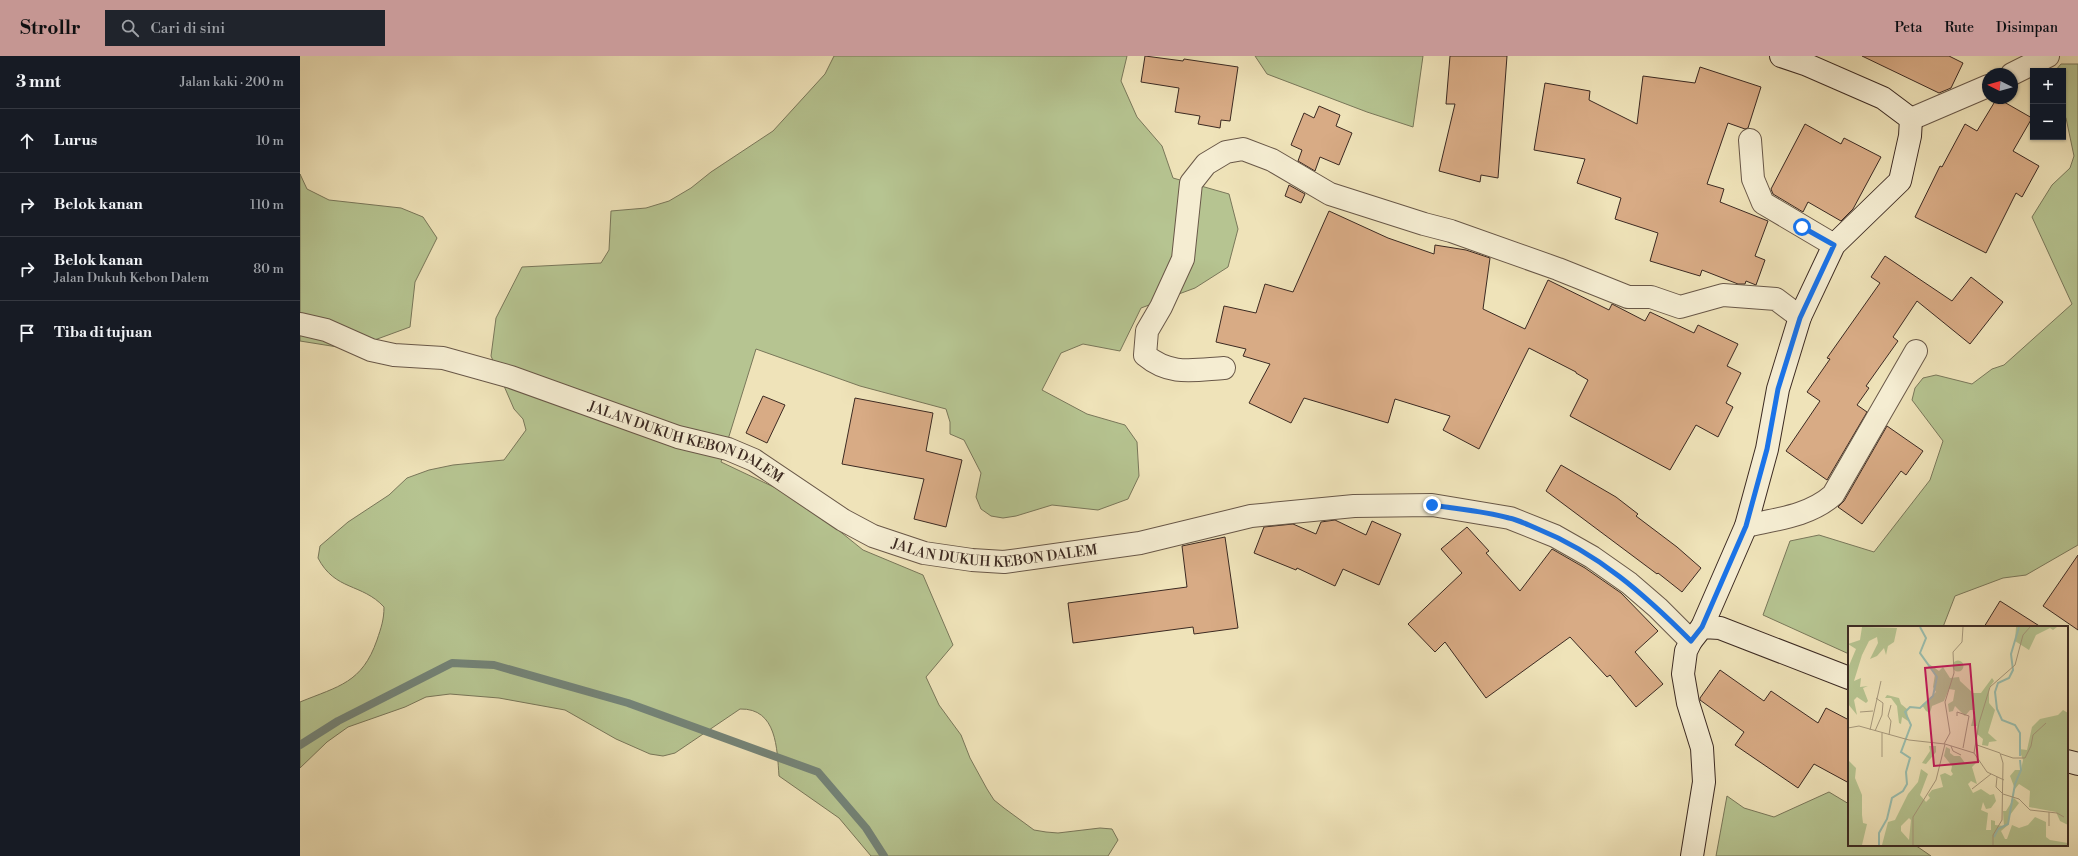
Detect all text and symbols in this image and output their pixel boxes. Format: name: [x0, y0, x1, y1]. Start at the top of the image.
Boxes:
search box: [105, 10, 385, 46]
text: Strollr: [20, 16, 81, 40]
icon: search: [119, 17, 141, 39]
text: Cari di sini: [151, 19, 225, 38]
text: Peta: [1894, 19, 1922, 37]
text: Rute: [1944, 19, 1974, 37]
text: Disimpan: [1996, 19, 2058, 37]
north arrow: [1982, 68, 2018, 104]
map controls: [2030, 68, 2066, 140]
button: +: [2030, 68, 2066, 104]
text: 3 mnt: [16, 71, 61, 93]
text: Jalan kaki · 200 m: [180, 74, 284, 90]
button: −: [2030, 104, 2066, 140]
icon: ahead: [16, 130, 38, 152]
text: Lurus: [54, 131, 97, 150]
text: 10 m: [256, 133, 284, 149]
icon: right: [16, 194, 38, 216]
text: Belok kanan: [54, 195, 143, 214]
text: 110 m: [250, 197, 284, 213]
route start: [1793, 218, 1811, 236]
text: Belok kanan: [54, 251, 143, 270]
icon: right: [16, 258, 38, 280]
text: 80 m: [253, 261, 284, 277]
text: Jalan Dukuh Kebon Dalem: [54, 270, 209, 286]
icon: arrive: [16, 322, 38, 344]
text: Tiba di tujuan: [54, 323, 152, 342]
street label: JALAN DUKUH KEBON DALEM: [585, 397, 787, 488]
route end: [1423, 496, 1441, 514]
street label: JALAN DUKUH KEBON DALEM: [888, 535, 1099, 572]
inset map: [1848, 626, 2068, 846]

